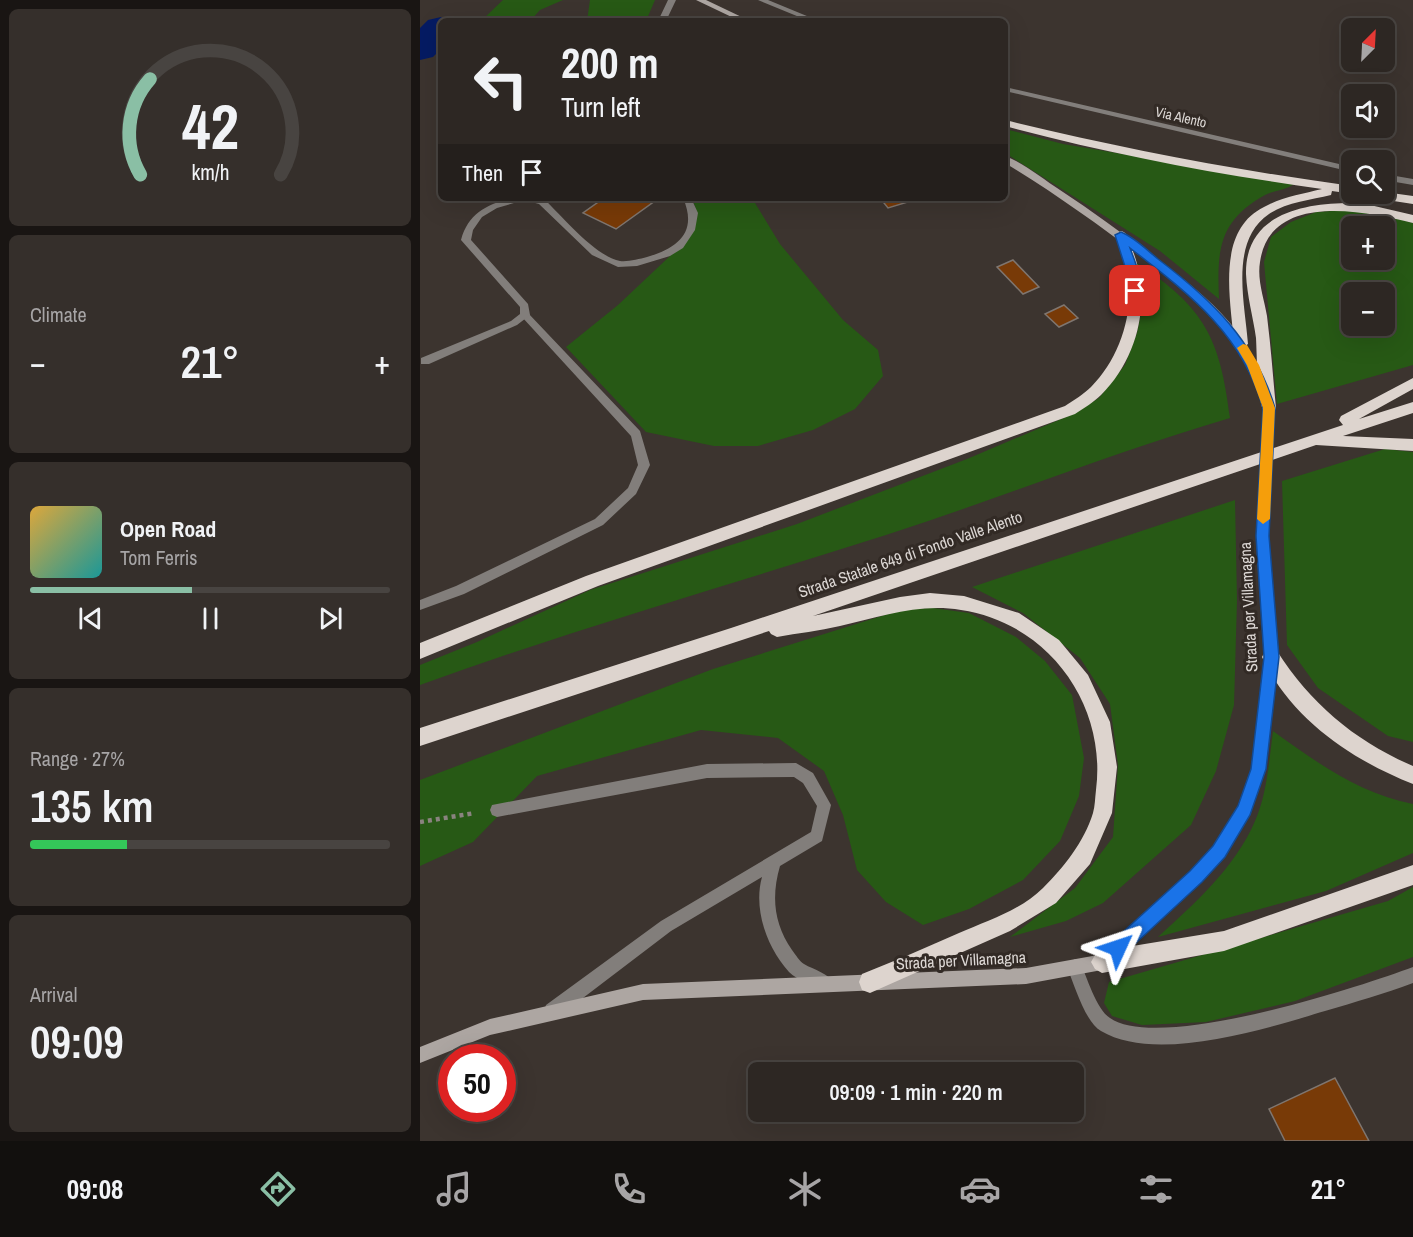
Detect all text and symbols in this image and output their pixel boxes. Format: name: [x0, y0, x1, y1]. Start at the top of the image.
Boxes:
north arrow: [1341, 18, 1395, 72]
map controls: [1341, 18, 1395, 336]
text: 200 m: [561, 35, 659, 91]
icon: left: [462, 42, 540, 120]
text: 42: [182, 84, 238, 168]
button: sound: [1341, 84, 1395, 138]
text: Turn left: [561, 89, 640, 125]
street label: Via Alento: [1154, 102, 1208, 132]
button: search: [1341, 150, 1395, 204]
icon: arrive: [515, 156, 548, 189]
text: km/h: [191, 158, 229, 187]
text: Then: [462, 158, 503, 188]
button: +: [1341, 216, 1395, 270]
pin: [1109, 265, 1160, 316]
icon: arrive: [1118, 274, 1151, 307]
button: −: [1341, 282, 1395, 336]
text: Climate: [30, 301, 87, 328]
text: 21°: [180, 331, 240, 392]
text: −: [30, 340, 46, 384]
text: +: [374, 340, 390, 384]
street label: Strada Statale 649 di Fondo Valle Alento: [795, 505, 1025, 603]
text: Open Road: [120, 514, 216, 544]
street label: Strada per Villamagna: [1234, 541, 1262, 673]
text: Tom Ferris: [120, 544, 198, 571]
icon: previous: [74, 602, 107, 635]
icon: pause: [194, 602, 227, 635]
icon: next: [314, 602, 347, 635]
text: Range · 27%: [30, 745, 125, 772]
text: 135 km: [30, 775, 154, 836]
position arrow: [1086, 916, 1150, 980]
street label: Strada per Villamagna: [895, 946, 1027, 974]
text: Arrival: [30, 981, 77, 1008]
text: 09:09: [30, 1011, 124, 1072]
speed limit sign: 50: [438, 1044, 516, 1122]
text: 09:09 · 1 min · 220 m: [829, 1077, 1003, 1107]
icon: directions: [257, 1168, 299, 1210]
icon: music: [433, 1168, 475, 1210]
icon: phone: [608, 1168, 650, 1210]
icon: climate: [784, 1168, 826, 1210]
icon: car: [959, 1168, 1001, 1210]
icon: filters: [1135, 1168, 1177, 1210]
text: 09:08: [67, 1171, 123, 1207]
text: 21°: [1311, 1171, 1346, 1207]

